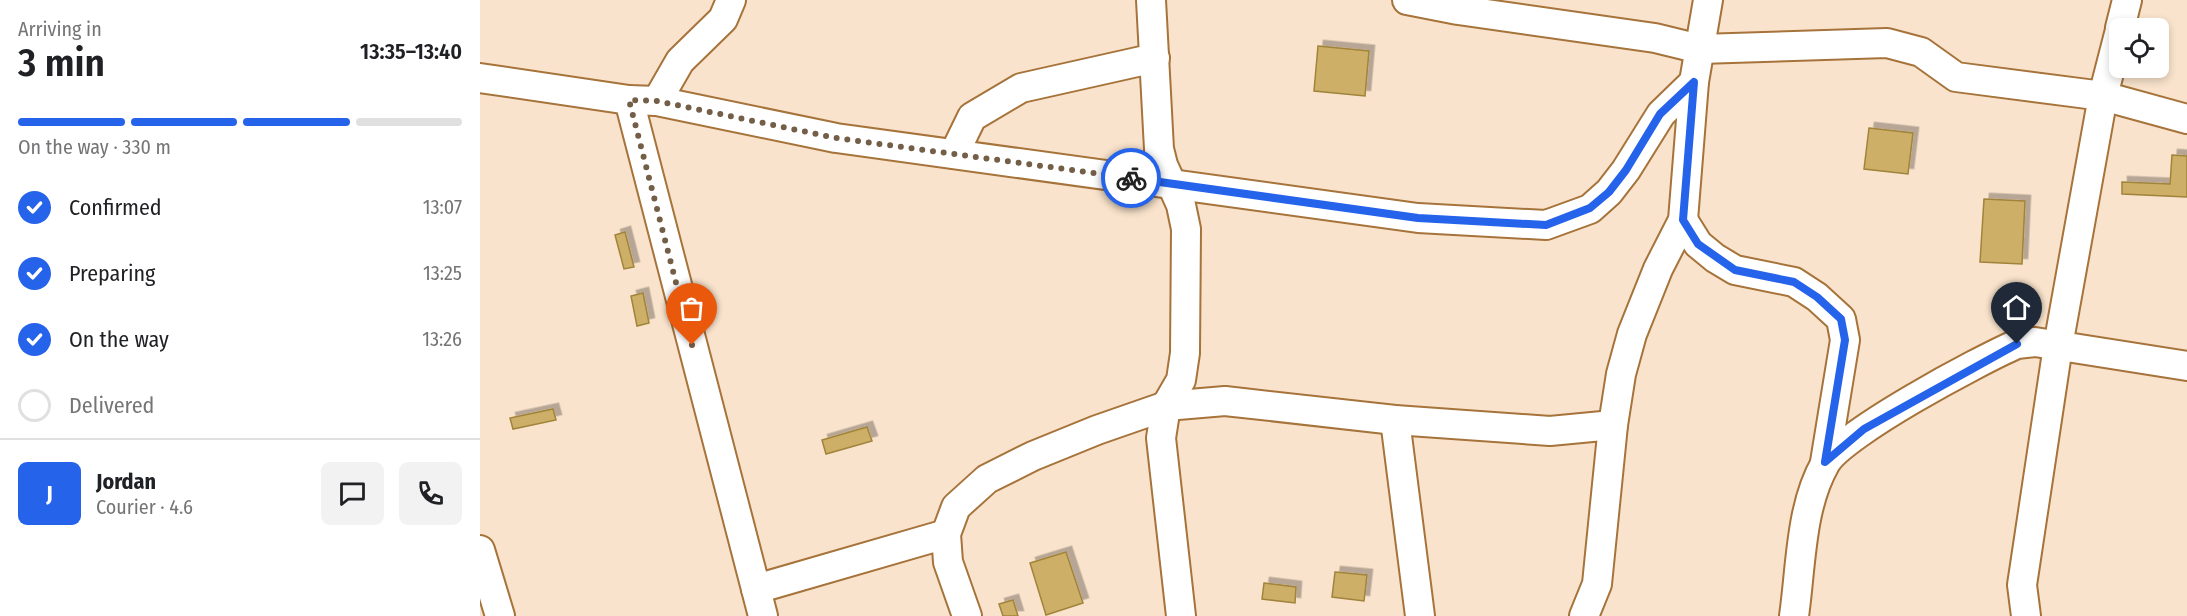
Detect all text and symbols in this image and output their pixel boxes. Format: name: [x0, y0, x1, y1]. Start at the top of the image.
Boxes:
text: Arriving in: [18, 17, 102, 41]
map controls: [2109, 18, 2169, 78]
button: locate: [2109, 18, 2169, 78]
text: 13:35–13:40: [360, 38, 462, 65]
text: 3 min: [18, 40, 105, 86]
text: On the way · 330 m: [18, 135, 171, 159]
courier: [1101, 148, 1161, 208]
icon: bike: [1115, 162, 1148, 195]
icon: check: [18, 191, 51, 224]
text: Confirmed: [69, 194, 162, 221]
text: 13:07: [423, 195, 462, 219]
icon: check: [18, 257, 51, 290]
text: Preparing: [69, 260, 155, 287]
text: 13:25: [423, 261, 462, 285]
pin: [1991, 282, 2042, 344]
pin: [666, 283, 717, 345]
icon: home: [2000, 291, 2033, 324]
icon: bag: [675, 292, 708, 325]
icon: check: [18, 323, 51, 356]
text: On the way: [69, 326, 169, 353]
text: 13:26: [422, 327, 462, 351]
text: Delivered: [69, 392, 154, 419]
button: chat: [321, 462, 384, 525]
button: phone: [399, 462, 462, 525]
text: Jordan: [96, 468, 156, 495]
text: J: [46, 480, 53, 507]
text: Courier · 4.6: [96, 495, 193, 519]

